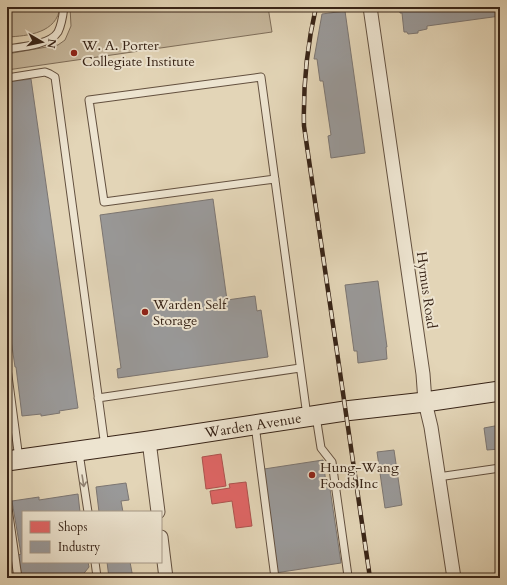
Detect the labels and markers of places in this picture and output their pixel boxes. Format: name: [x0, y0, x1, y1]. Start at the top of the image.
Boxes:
place label: W. A. Porter Collegiate Institute: [81, 36, 195, 71]
marker: W. A. Porter Collegiate Institute: [69, 48, 79, 58]
place label: Warden Self Storage: [152, 295, 229, 330]
marker: Warden Self Storage: [140, 307, 150, 317]
place label: Hung-Wang Foods Inc: [320, 458, 399, 493]
marker: Hung-Wang Foods Inc: [307, 470, 317, 480]

